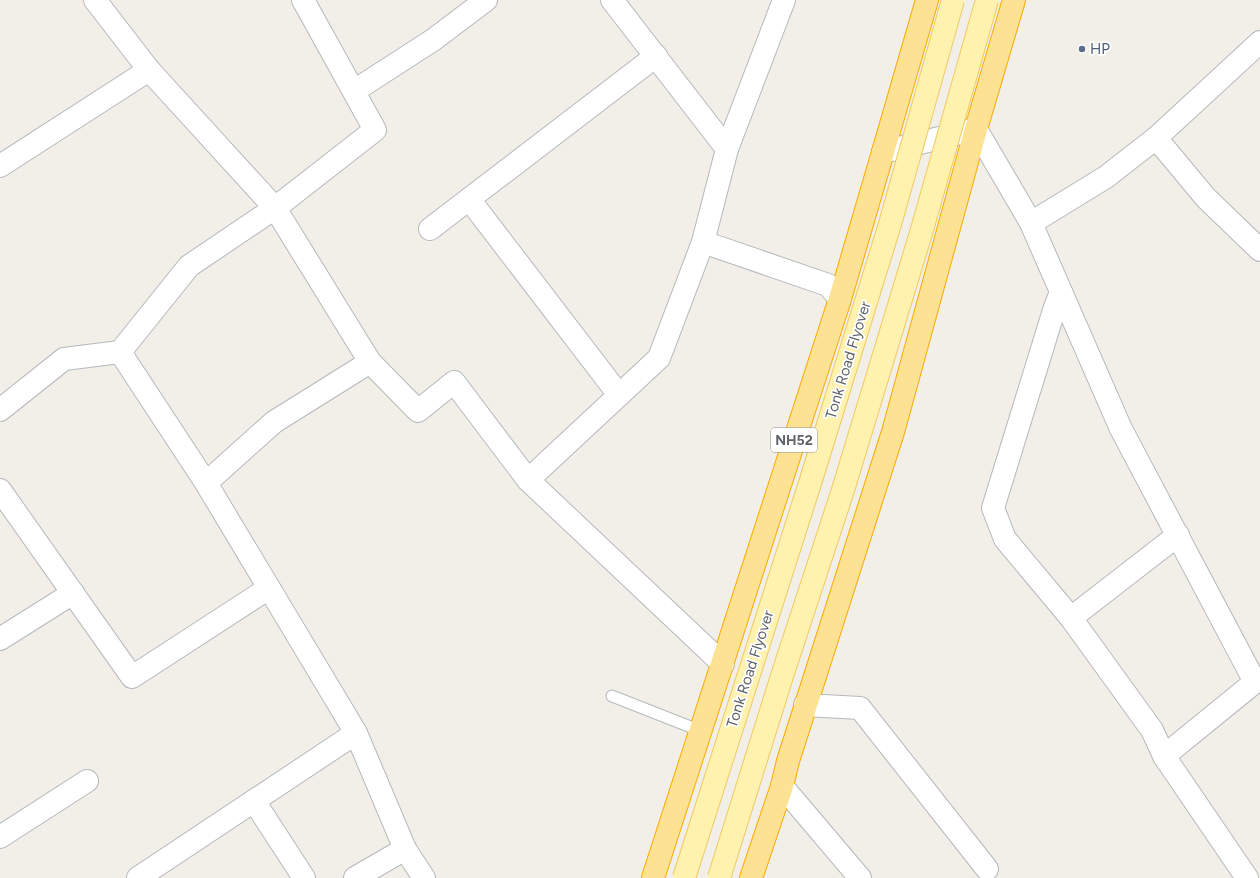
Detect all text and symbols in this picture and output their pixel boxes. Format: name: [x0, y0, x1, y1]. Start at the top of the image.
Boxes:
place label: HP: [1090, 40, 1110, 58]
marker: HP: [1077, 44, 1087, 54]
street label: Tonk Road Flyover: [822, 299, 874, 421]
road number: NH52: [771, 428, 817, 452]
street label: Tonk Road Flyover: [723, 608, 777, 730]

